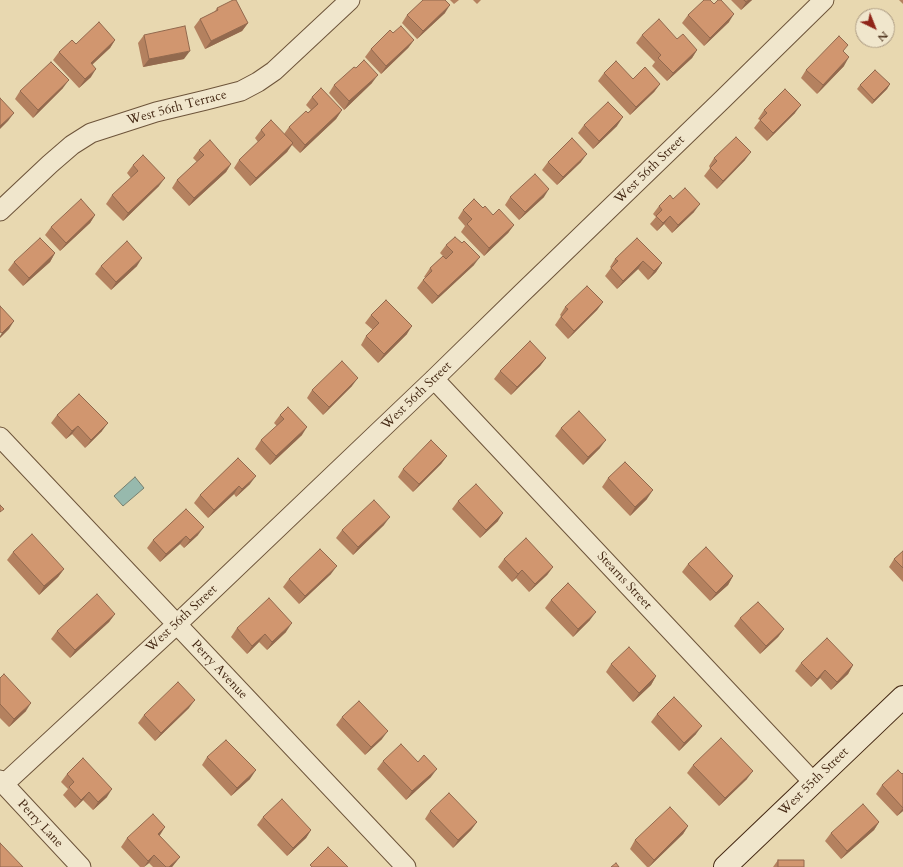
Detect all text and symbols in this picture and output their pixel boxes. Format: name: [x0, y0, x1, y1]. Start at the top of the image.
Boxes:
north arrow: [855, 8, 895, 48]
text: N: [874, 28, 891, 45]
street label: West 56th Terrace: [125, 87, 229, 129]
street label: West 56th Street: [612, 133, 688, 207]
street label: West 56th Street: [379, 359, 455, 433]
street label: Stearns Street: [593, 549, 655, 613]
street label: West 56th Street: [143, 582, 221, 656]
street label: Perry Avenue: [188, 637, 250, 703]
street label: West 55th Street: [776, 745, 852, 819]
street label: Perry Lane: [14, 797, 66, 851]

